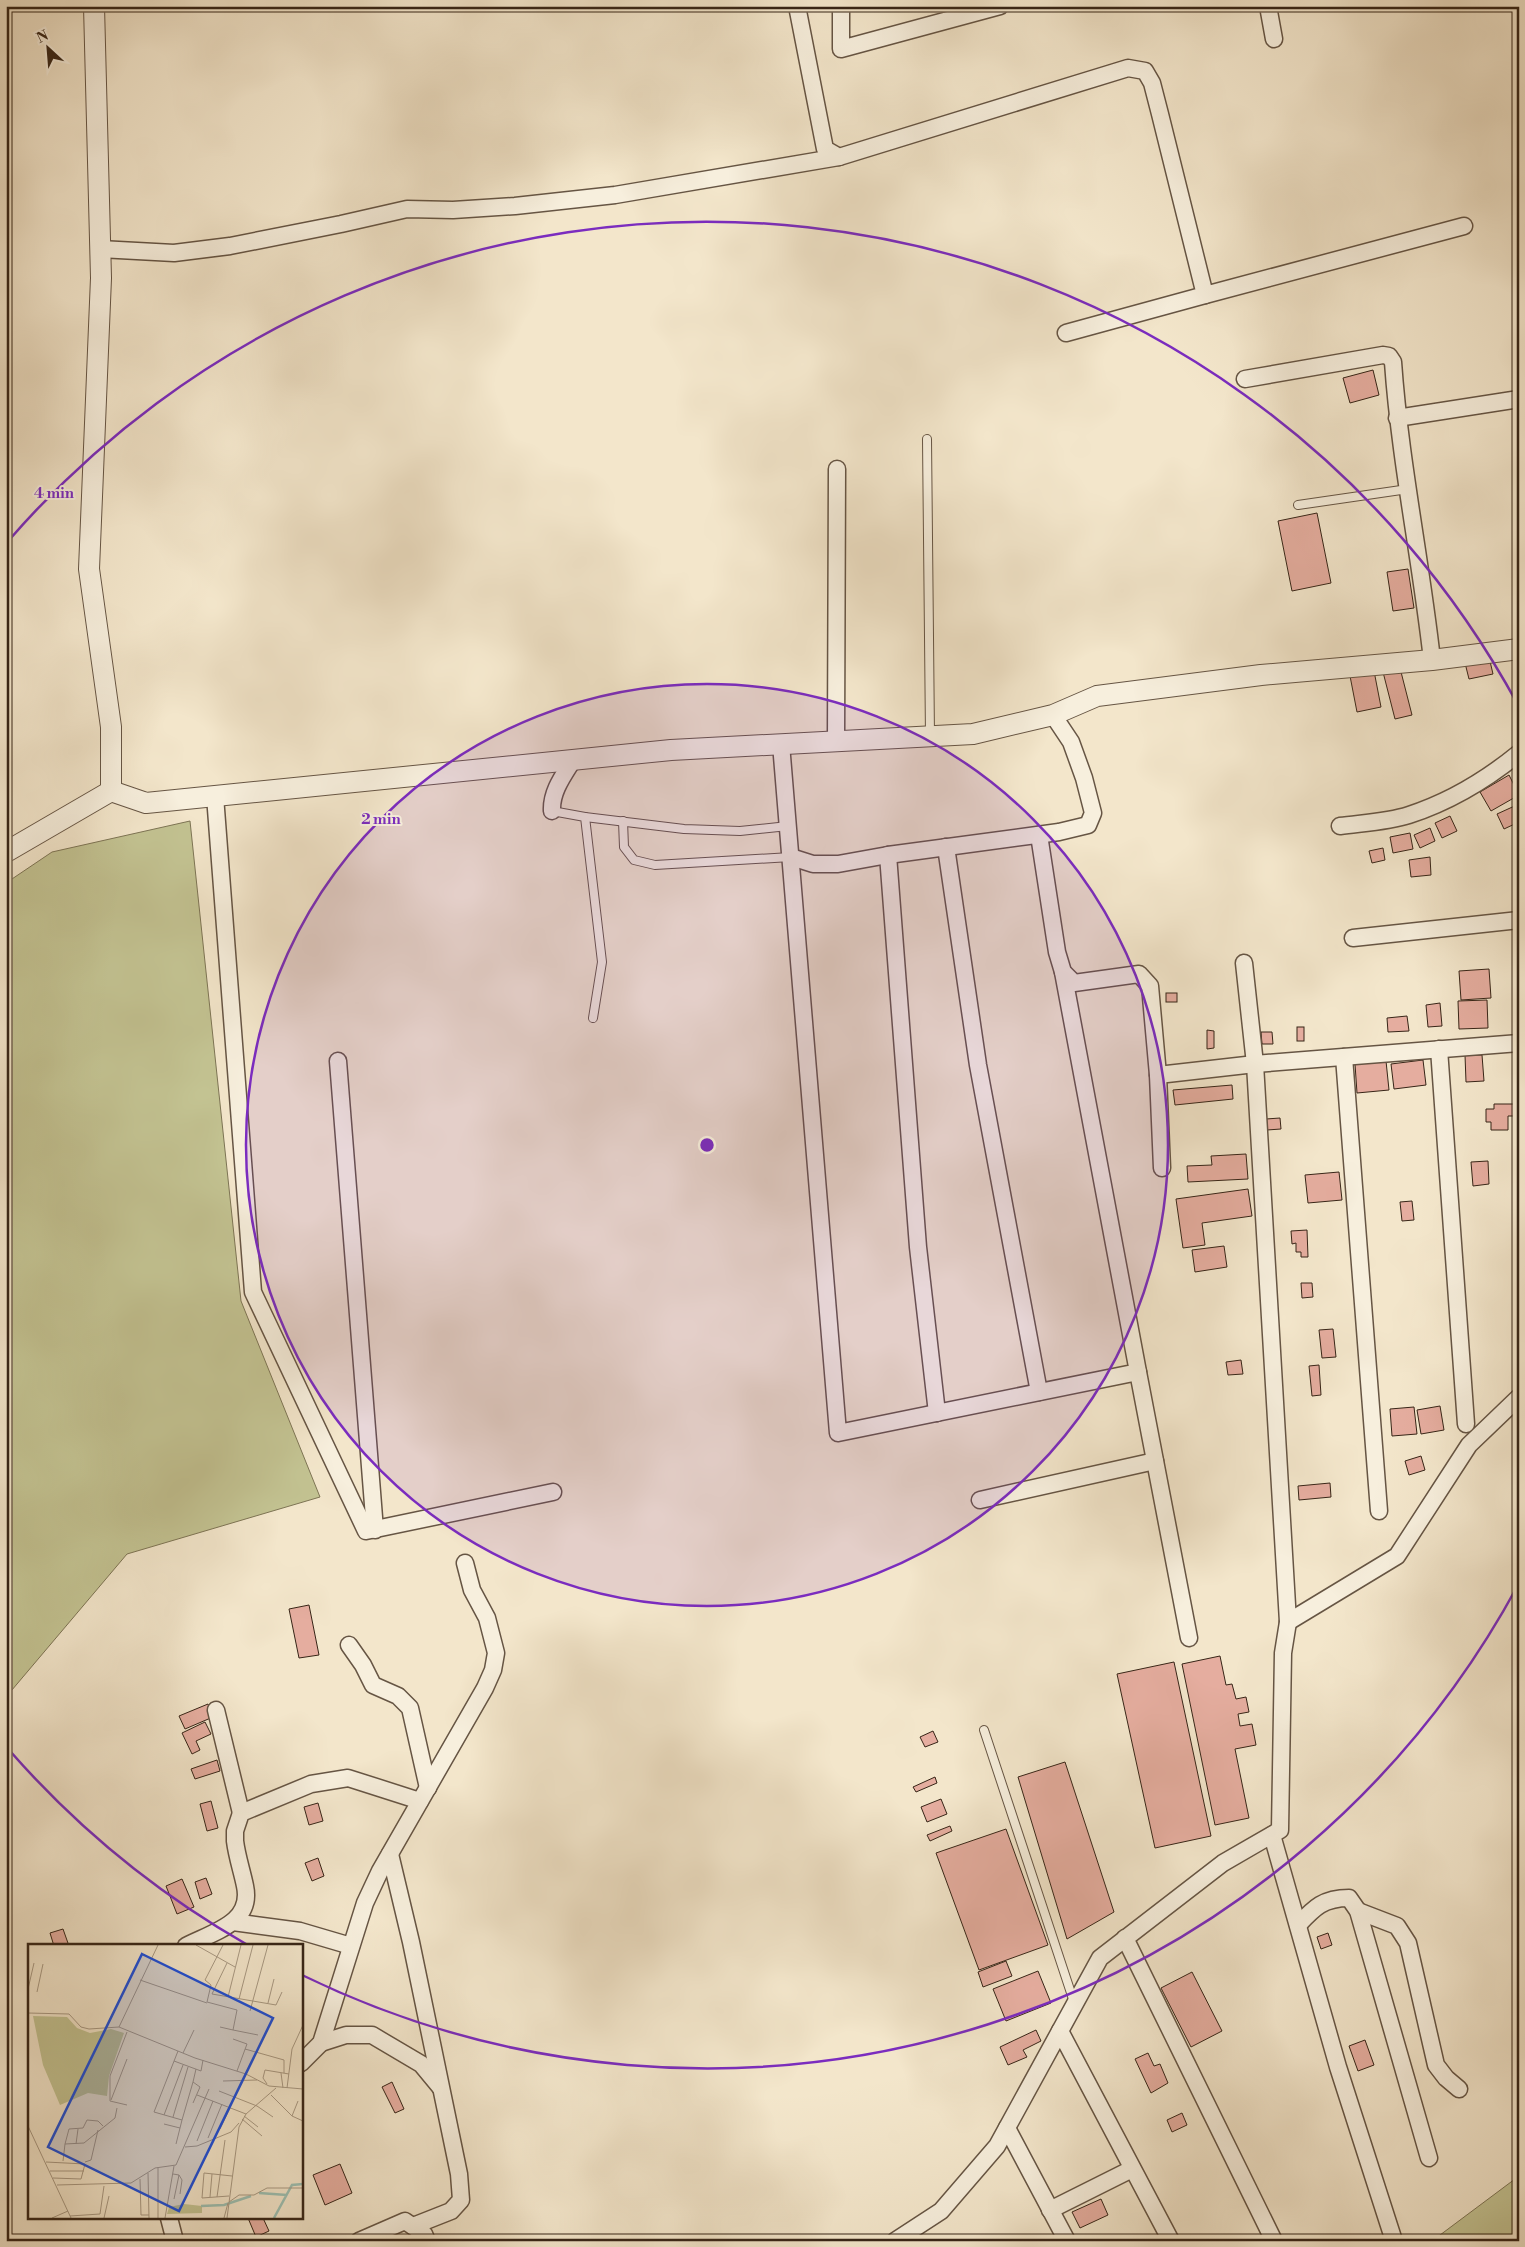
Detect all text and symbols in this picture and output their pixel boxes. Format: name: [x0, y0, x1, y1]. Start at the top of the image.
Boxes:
north arrow: [22, 22, 72, 72]
text: N: [34, 27, 52, 48]
text: 4 min: [34, 484, 75, 503]
text: 2 min: [361, 810, 401, 829]
centre of rings: [698, 1136, 716, 1154]
inset map: [28, 1944, 302, 2220]

